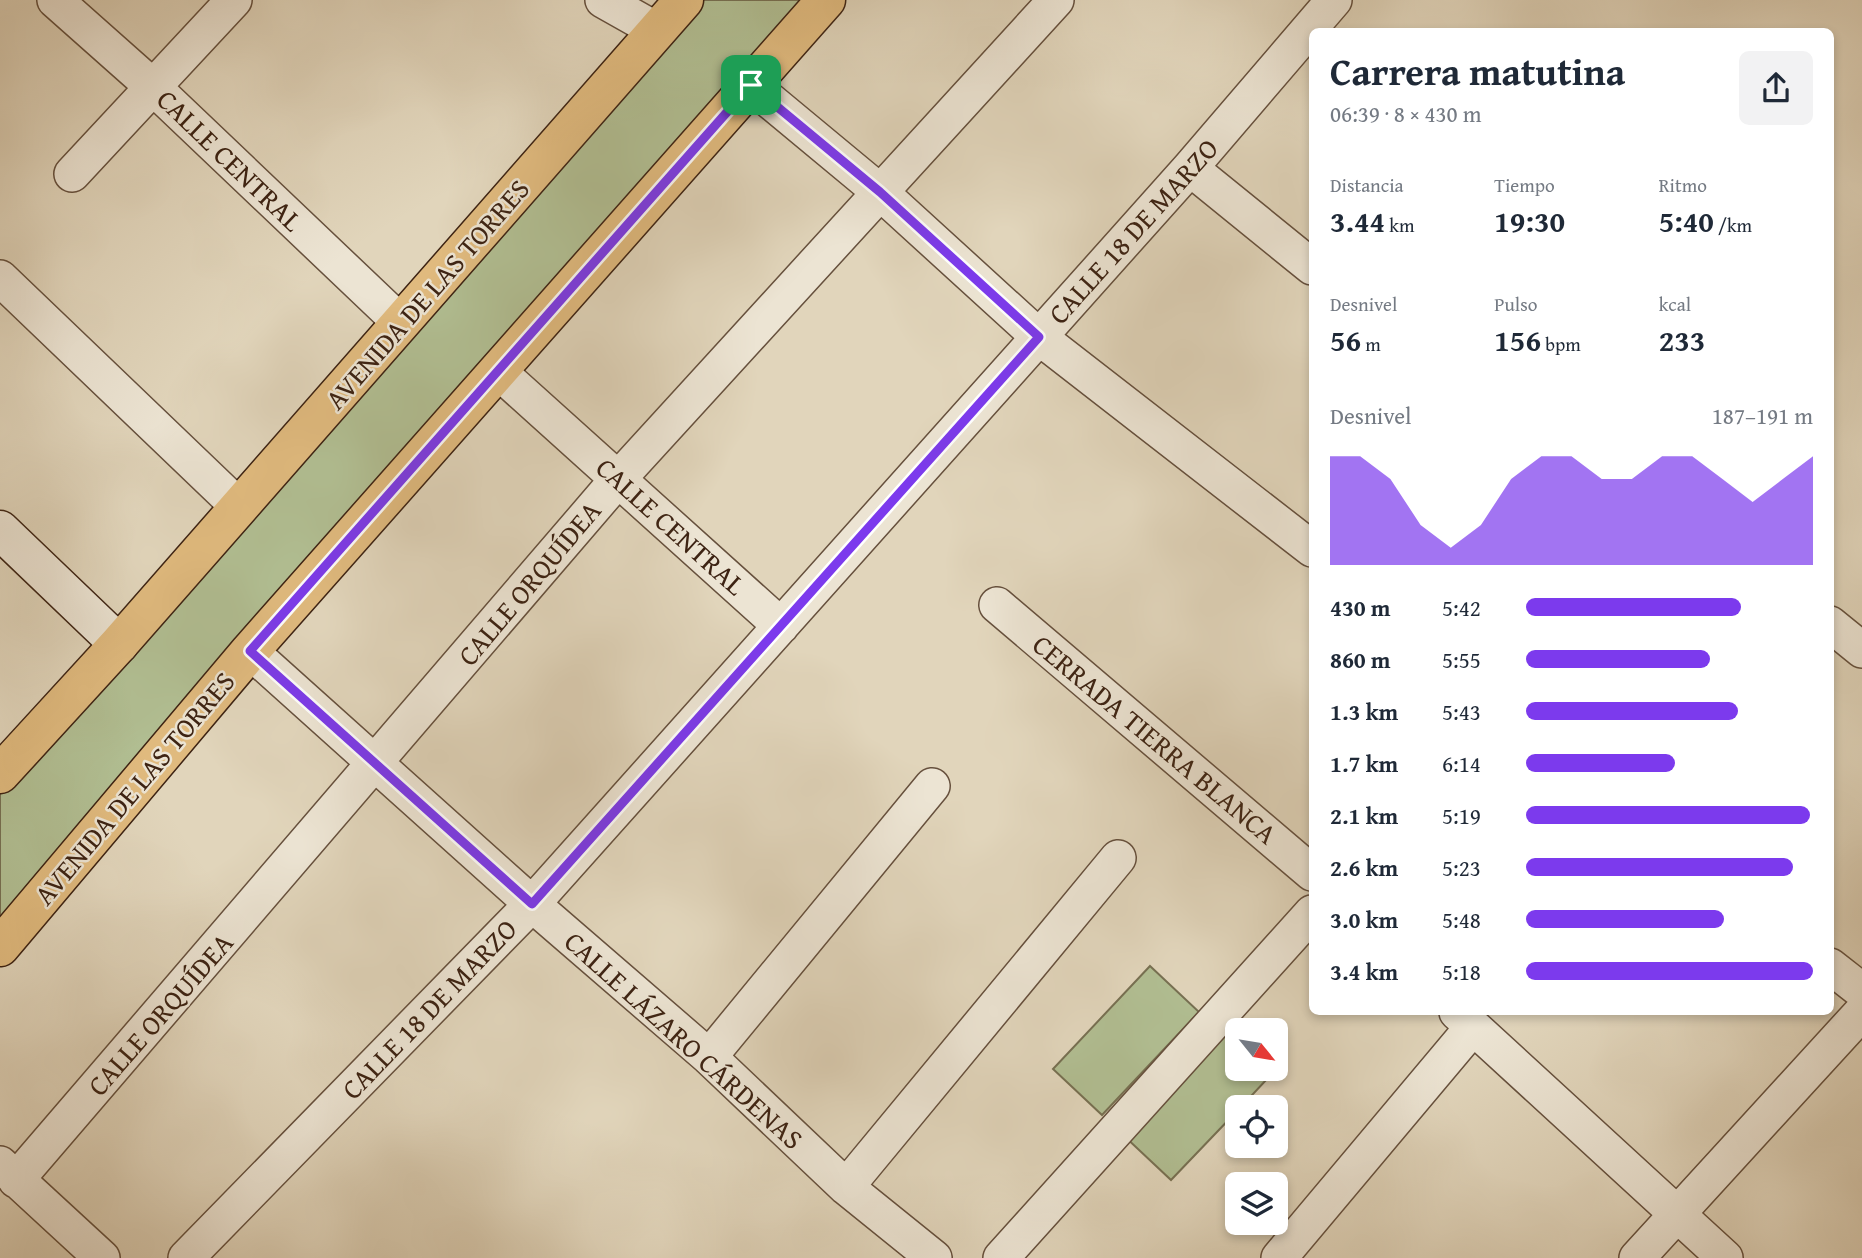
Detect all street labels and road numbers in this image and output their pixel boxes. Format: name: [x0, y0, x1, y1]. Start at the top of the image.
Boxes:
street label: CALLE CENTRAL: [148, 79, 313, 240]
street label: CALLE 18 DE MARZO: [1038, 129, 1227, 333]
street label: AVENIDA DE LAS TORRES: [315, 169, 539, 418]
street label: CALLE CENTRAL: [587, 447, 756, 604]
street label: CALLE ORQUÍDEA: [447, 491, 610, 674]
street label: CERRADA TIERRA BLANCA: [1024, 624, 1286, 853]
street label: AVENIDA DE LAS TORRES: [23, 662, 244, 914]
street label: CALLE 18 DE MARZO: [331, 909, 526, 1108]
street label: CALLE LÁZARO CÁRDENAS: [556, 921, 813, 1158]
street label: CALLE ORQUÍDEA: [77, 923, 242, 1104]

